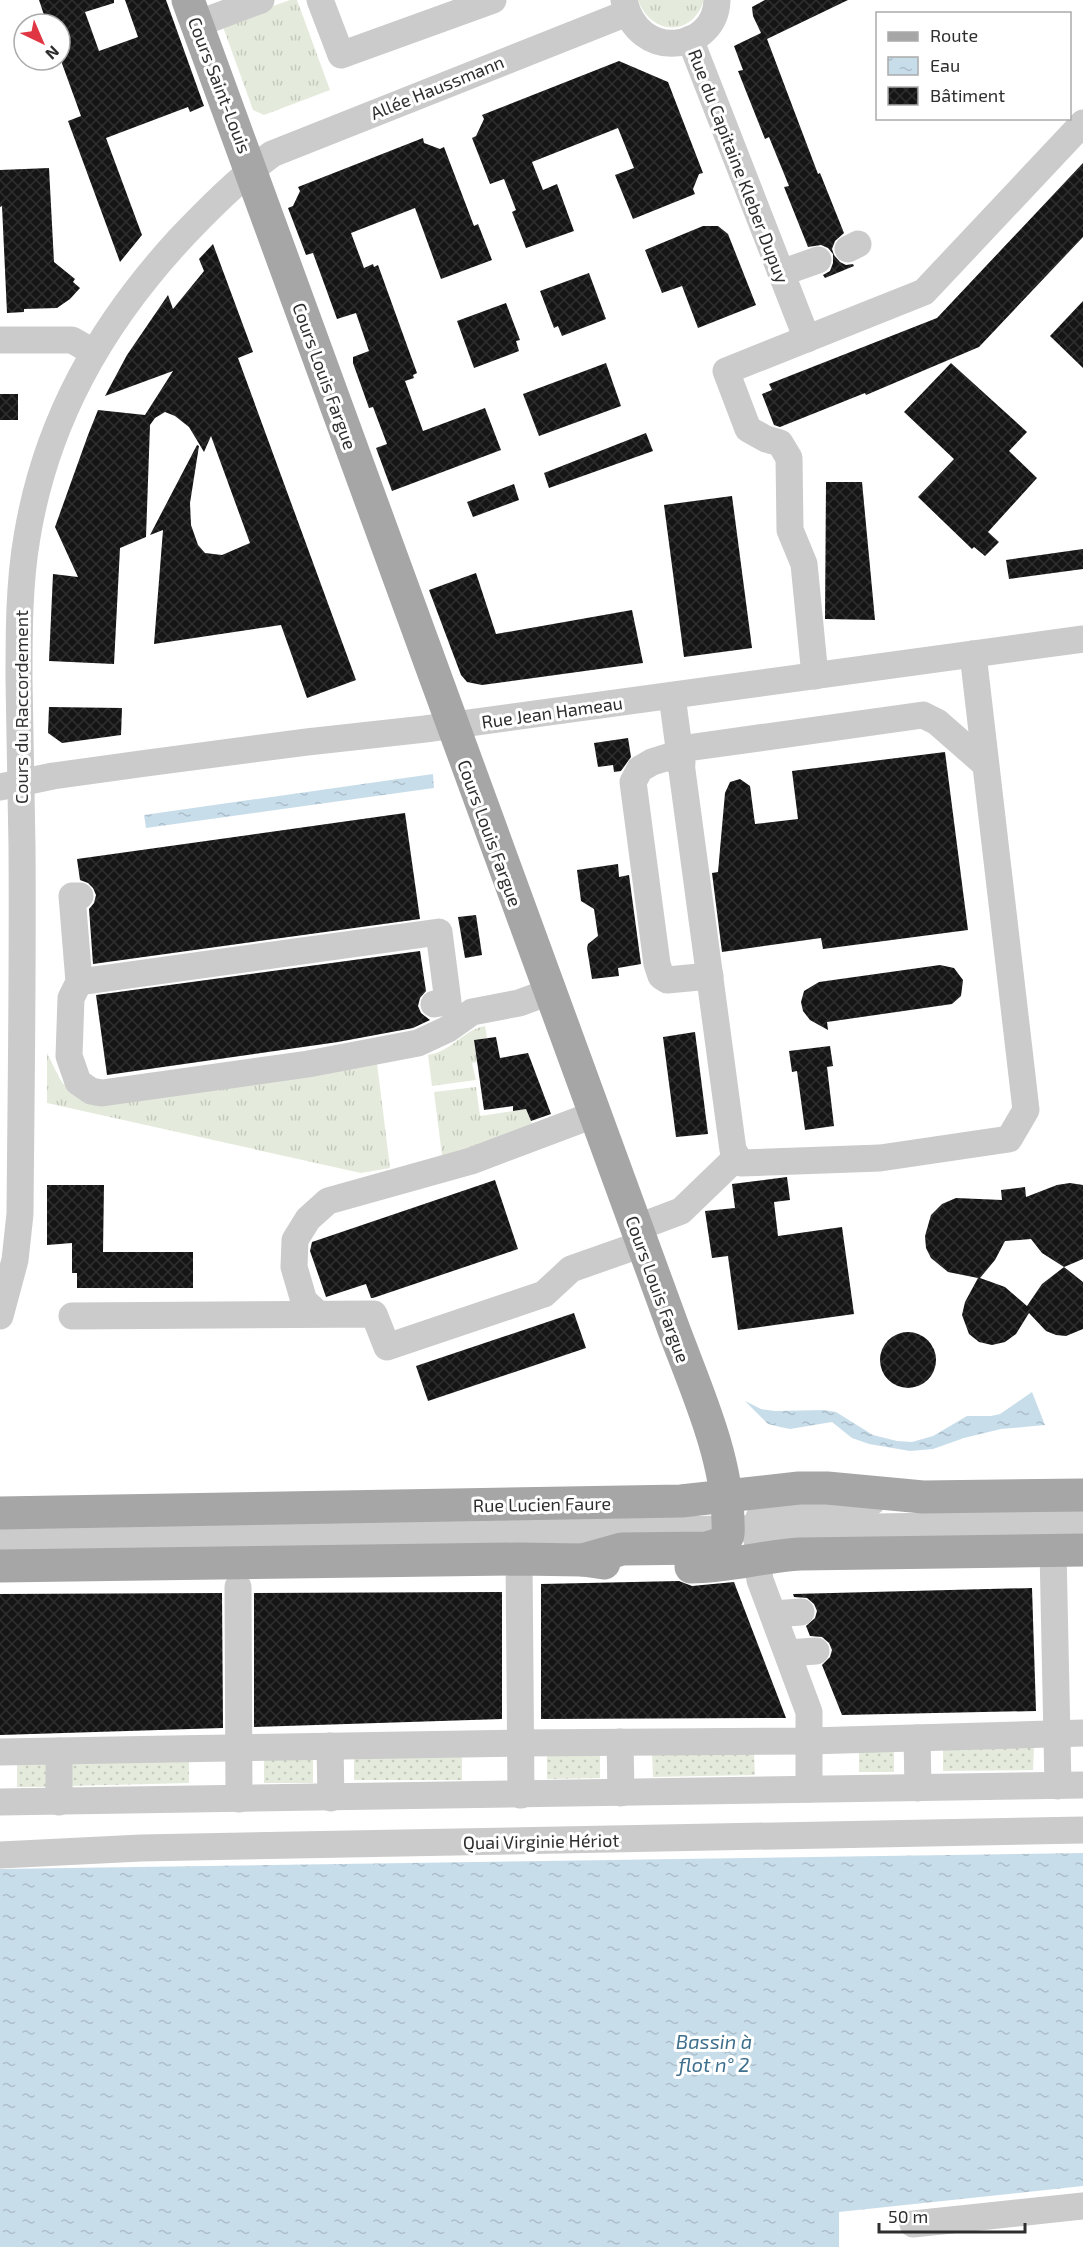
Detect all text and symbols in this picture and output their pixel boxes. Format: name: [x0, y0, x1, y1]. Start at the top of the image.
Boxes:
north arrow: [12, 12, 72, 72]
legend: [876, 12, 1071, 120]
street label: Cours Saint-Louis: [184, 14, 256, 156]
text: Route: [930, 24, 978, 46]
text: N: [42, 42, 64, 64]
street label: Rue du Capitaine Kleber Dupuy: [684, 46, 794, 287]
street label: Allée Haussmann: [367, 50, 507, 124]
text: Eau: [930, 54, 960, 76]
text: Bâtiment: [930, 84, 1005, 106]
street label: Cours Louis Fargue: [288, 300, 362, 452]
street label: Cours du Raccordement: [10, 610, 32, 804]
street label: Rue Jean Hameau: [480, 691, 624, 733]
street label: Cours Louis Fargue: [453, 757, 527, 909]
street label: Cours Louis Fargue: [621, 1213, 695, 1365]
street label: Rue Lucien Faure: [473, 1492, 611, 1516]
street label: Quai Virginie Hériot: [463, 1829, 619, 1853]
water label: Bassin à flot n° 2: [676, 2029, 752, 2076]
scale bar: [879, 2196, 1024, 2234]
text: 50 m: [888, 2205, 928, 2227]

